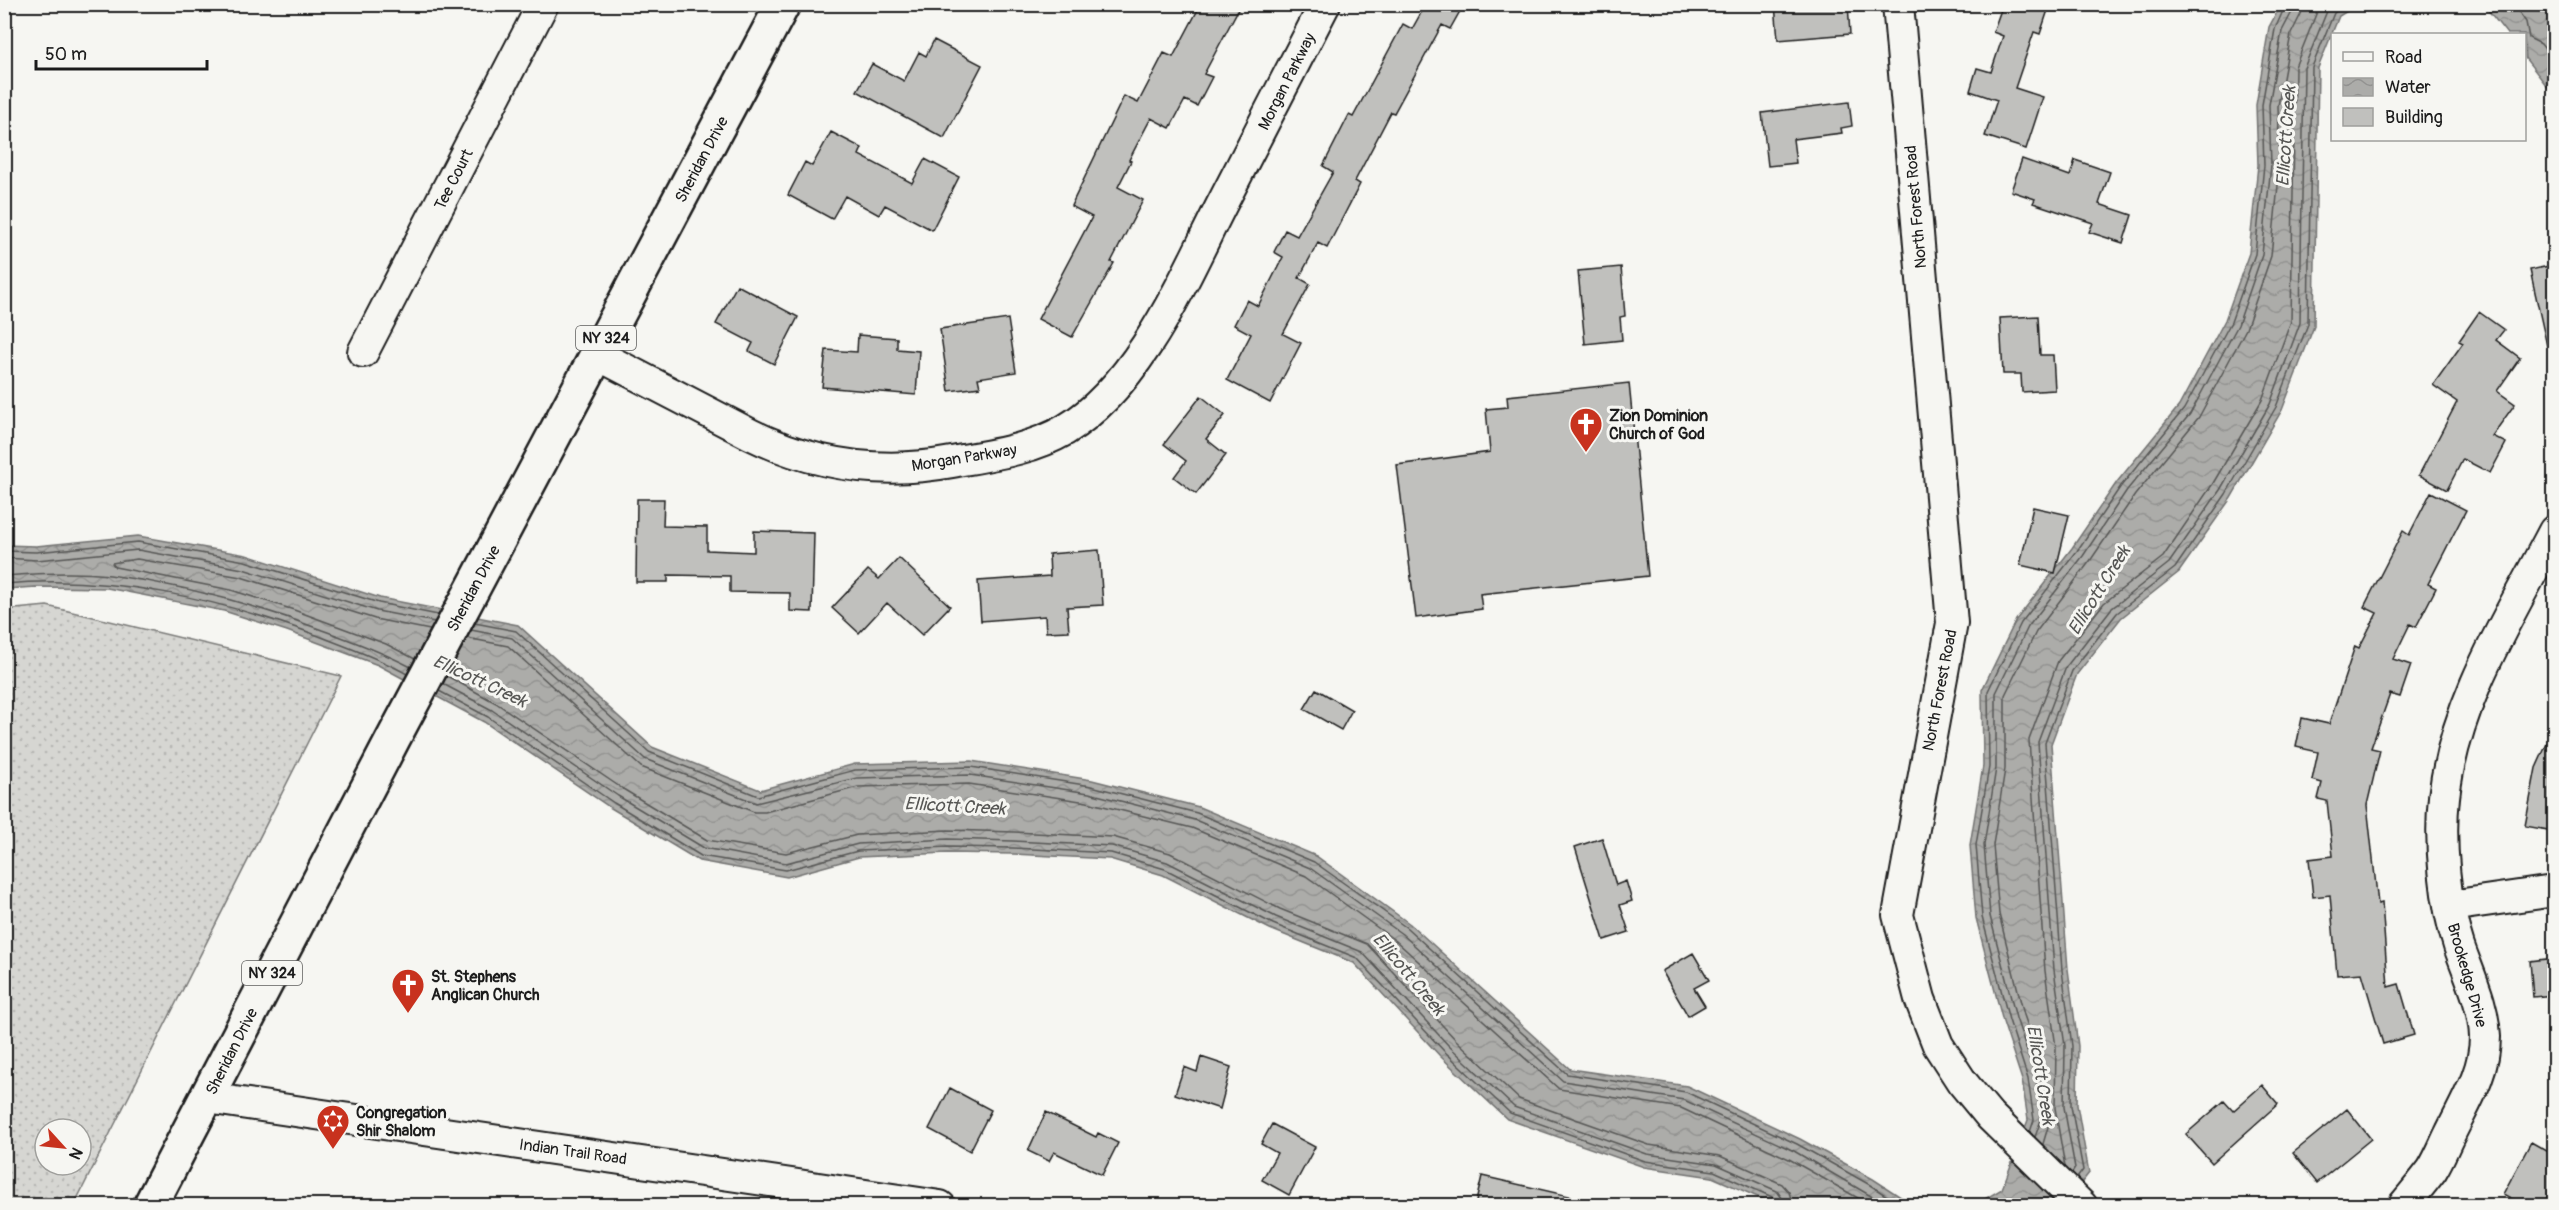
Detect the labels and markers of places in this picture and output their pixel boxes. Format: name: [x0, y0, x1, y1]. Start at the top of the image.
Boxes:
church icon: Zion Dominion Church of God: [1568, 406, 1604, 453]
place label: Zion Dominion Church of God: [1609, 406, 1708, 444]
church icon: St. Stephens Anglican Church: [390, 967, 426, 1014]
place label: St. Stephens Anglican Church: [431, 967, 540, 1005]
synagogue icon: Congregation Shir Shalom: [315, 1103, 351, 1150]
place label: Congregation Shir Shalom: [356, 1103, 446, 1141]

